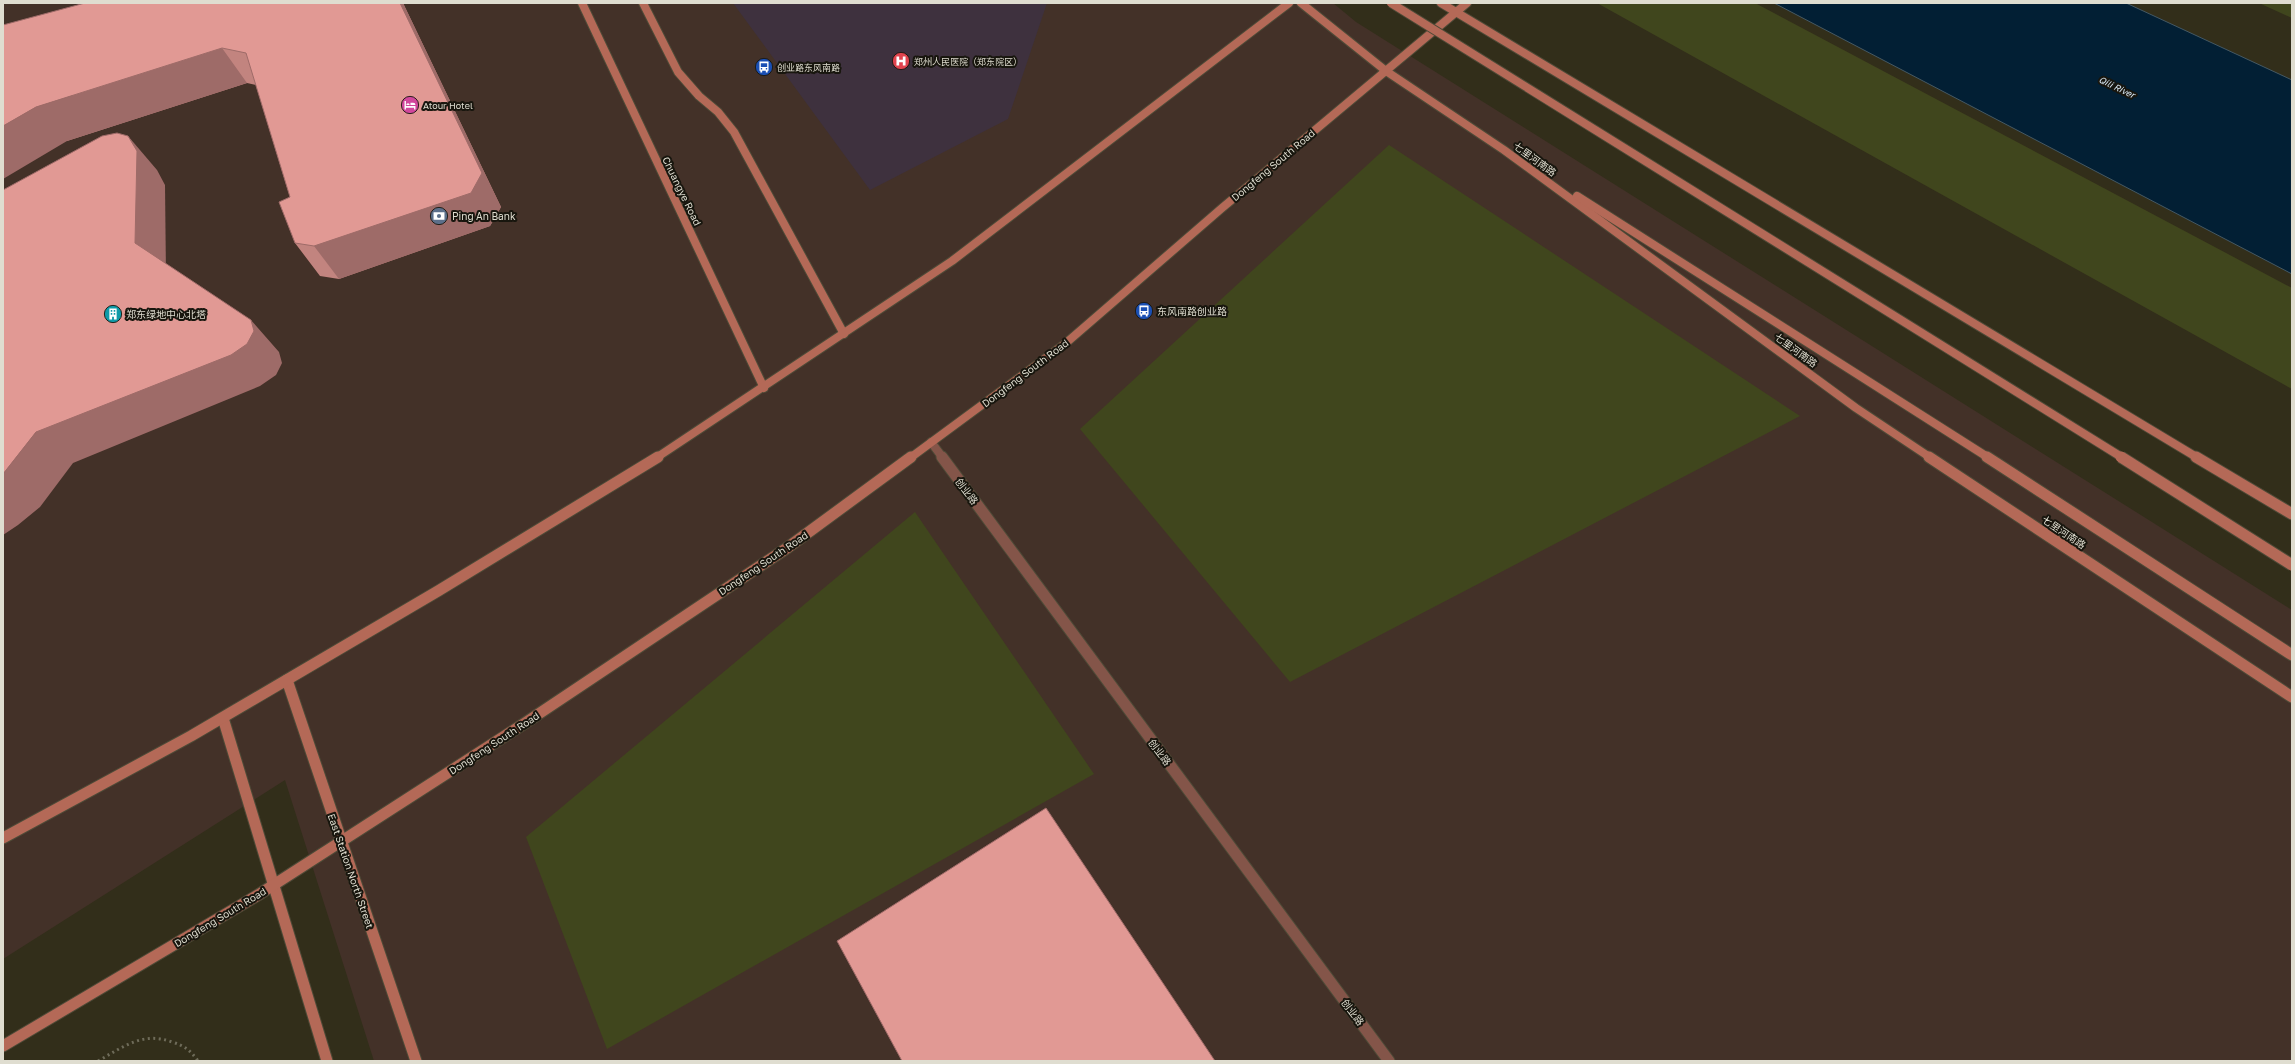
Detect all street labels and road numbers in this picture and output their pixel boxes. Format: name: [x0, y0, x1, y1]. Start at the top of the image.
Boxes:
street label: Dongfeng South Road: [1229, 127, 1317, 203]
street label: 七里河南路: [1511, 139, 1559, 179]
street label: Chuangye Road: [660, 155, 704, 227]
street label: 七里河南路: [1772, 330, 1820, 370]
street label: Dongfeng South Road: [979, 337, 1071, 409]
street label: 创业路: [953, 475, 981, 507]
street label: 七里河南路: [2040, 513, 2088, 551]
street label: Dongfeng South Road: [716, 529, 810, 597]
street label: Dongfeng South Road: [447, 709, 541, 777]
street label: 创业路: [1146, 736, 1174, 768]
street label: East Station North Street: [326, 812, 376, 930]
street label: Dongfeng South Road: [172, 885, 268, 949]
street label: 创业路: [1339, 996, 1367, 1028]

